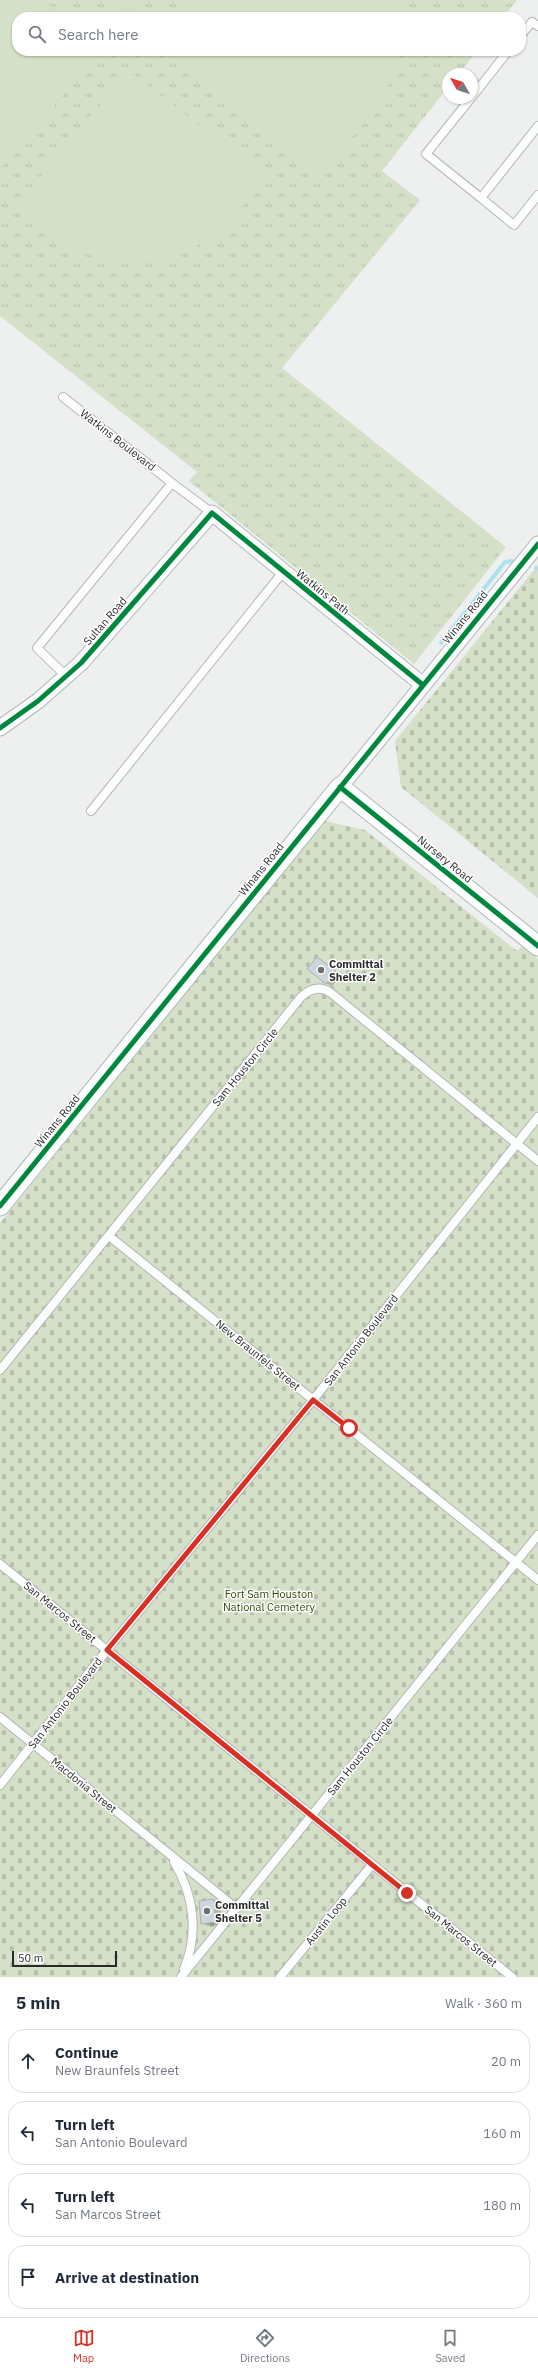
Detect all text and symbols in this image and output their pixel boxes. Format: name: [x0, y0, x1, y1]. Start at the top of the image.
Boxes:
search box: [12, 12, 526, 56]
icon: search: [26, 23, 48, 45]
text: Search here: [58, 25, 138, 44]
north arrow: [442, 68, 478, 104]
street label: Watkins Boulevard: [77, 406, 159, 474]
street label: Watkins Path: [293, 566, 353, 618]
street label: Winans Road: [439, 588, 491, 646]
street label: Sultan Road: [80, 594, 130, 648]
street label: Nursery Road: [415, 832, 475, 886]
street label: Winans Road: [235, 840, 287, 898]
place label: Committal Shelter 2: [329, 957, 384, 984]
marker: Committal Shelter 2: [316, 965, 326, 975]
street label: Sam Houston Circle: [209, 1025, 281, 1109]
street label: Winans Road: [31, 1092, 83, 1150]
street label: San Antonio Boulevard: [321, 1291, 401, 1389]
street label: New Braunfels Street: [213, 1317, 303, 1394]
route start: [340, 1419, 358, 1437]
street label: San Marcos Street: [21, 1578, 99, 1646]
park label: Fort Sam Houston National Cemetery: [223, 1587, 316, 1614]
street label: San Antonio Boulevard: [25, 1654, 105, 1752]
street label: Sam Houston Circle: [324, 1714, 396, 1798]
street label: Macdonia Street: [48, 1754, 120, 1816]
route end: [398, 1884, 416, 1902]
street label: Austin Loop: [302, 1894, 350, 1948]
place label: Committal Shelter 5: [215, 1898, 270, 1925]
street label: San Marcos Street: [422, 1902, 500, 1970]
marker: Committal Shelter 5: [202, 1906, 212, 1916]
scale bar: [12, 1949, 117, 1968]
text: 50 m: [18, 1951, 43, 1965]
text: 5 min: [16, 1992, 60, 2014]
text: Walk · 360 m: [445, 1995, 522, 2012]
text: Continue: [55, 2043, 119, 2062]
icon: ahead: [17, 2050, 39, 2072]
text: 20 m: [491, 2053, 521, 2070]
text: New Braunfels Street: [55, 2062, 179, 2079]
text: Turn left: [55, 2115, 115, 2134]
icon: left: [17, 2122, 39, 2144]
text: 160 m: [483, 2125, 521, 2142]
text: San Antonio Boulevard: [55, 2134, 188, 2151]
text: Turn left: [55, 2187, 115, 2206]
icon: left: [17, 2194, 39, 2216]
text: 180 m: [483, 2197, 521, 2214]
text: San Marcos Street: [55, 2206, 161, 2223]
icon: arrive: [17, 2266, 39, 2288]
text: Arrive at destination: [55, 2268, 199, 2287]
tab: Map: [73, 2327, 95, 2365]
tab: Directions: [240, 2327, 290, 2365]
tab: Saved: [435, 2327, 465, 2365]

